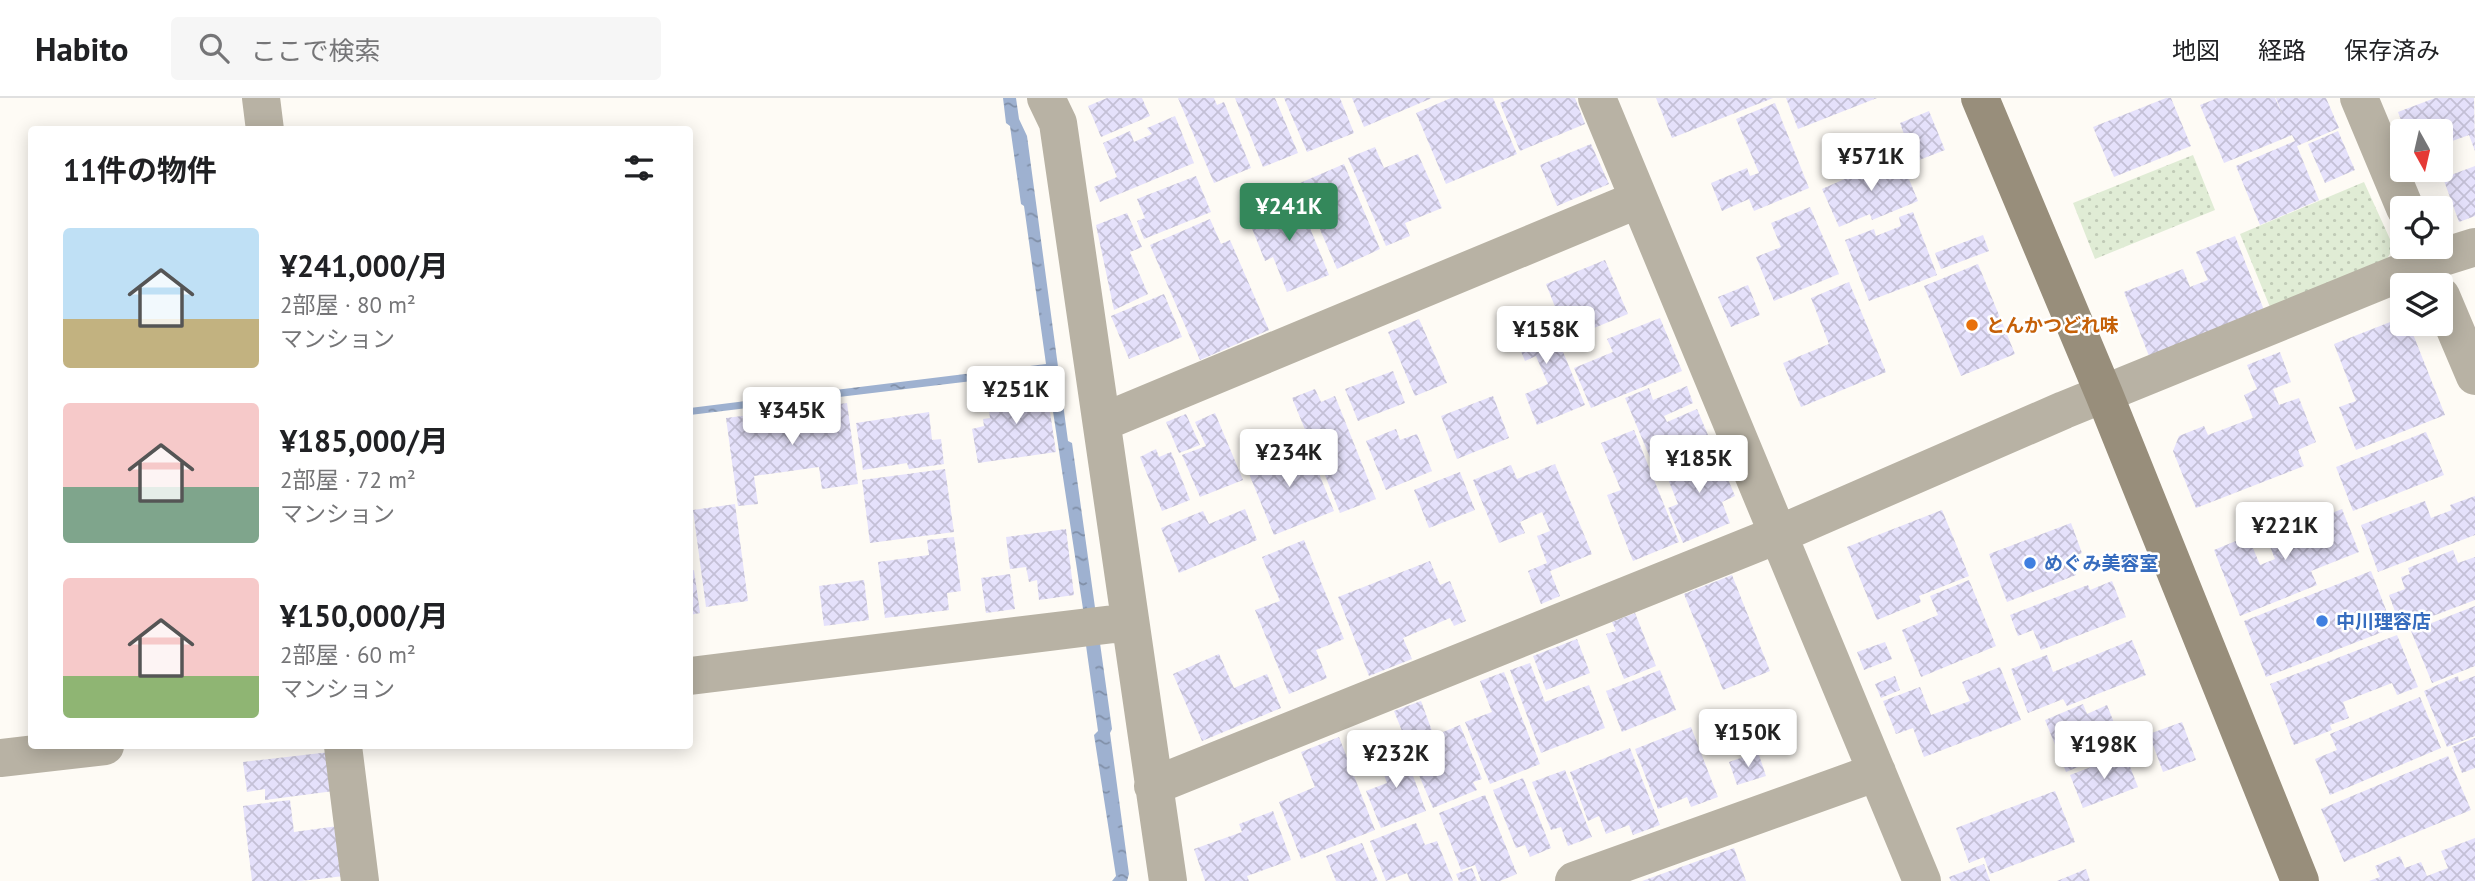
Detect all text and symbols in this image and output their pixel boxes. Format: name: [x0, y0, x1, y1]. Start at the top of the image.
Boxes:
search box: [171, 17, 661, 80]
text: Habito: [35, 27, 129, 70]
icon: search: [195, 29, 233, 67]
text: ここで検索: [251, 34, 381, 67]
text: 地図: [2172, 35, 2220, 66]
text: 経路: [2258, 35, 2306, 66]
text: 保存済み: [2344, 35, 2440, 66]
north arrow: [2390, 119, 2454, 182]
map controls: [2390, 119, 2453, 336]
pin: ¥571K: [1822, 134, 1920, 193]
text: ¥571K: [1838, 141, 1904, 170]
icon: filters: [620, 149, 658, 187]
text: 11件の物件: [63, 150, 217, 189]
pin: ¥241K: [1240, 184, 1338, 243]
text: ¥241K: [1256, 191, 1322, 220]
button: locate: [2390, 196, 2453, 259]
text: ¥241,000/月: [280, 246, 449, 285]
icon: home: [119, 256, 203, 340]
button: layers: [2390, 273, 2453, 336]
text: 2部屋 · 80 m²: [280, 290, 416, 319]
pin: ¥158K: [1497, 306, 1595, 366]
place label: とんかつどれ味: [1986, 313, 2119, 337]
text: ¥158K: [1513, 314, 1579, 343]
marker: とんかつどれ味: [1964, 317, 1980, 333]
text: マンション: [280, 324, 395, 353]
pin: ¥251K: [967, 366, 1065, 426]
text: ¥251K: [983, 374, 1049, 403]
pin: ¥345K: [743, 388, 841, 447]
text: ¥345K: [759, 395, 825, 424]
text: ¥185,000/月: [280, 421, 449, 460]
pin: ¥234K: [1240, 430, 1338, 489]
icon: home: [119, 431, 203, 515]
pin: ¥185K: [1650, 436, 1748, 495]
text: ¥234K: [1256, 437, 1322, 466]
text: ¥185K: [1666, 443, 1732, 472]
text: 2部屋 · 72 m²: [280, 465, 416, 494]
text: マンション: [280, 499, 395, 528]
pin: ¥221K: [2236, 503, 2334, 562]
text: ¥221K: [2252, 510, 2318, 539]
place label: めぐみ美容室: [2044, 551, 2159, 575]
marker: めぐみ美容室: [2022, 555, 2038, 571]
text: ¥150,000/月: [280, 596, 449, 635]
icon: home: [119, 606, 203, 690]
place label: 中川理容店: [2336, 609, 2431, 633]
marker: 中川理容店: [2314, 613, 2330, 629]
text: 2部屋 · 60 m²: [280, 640, 416, 669]
text: マンション: [280, 674, 395, 703]
pin: ¥150K: [1699, 710, 1797, 769]
text: ¥150K: [1715, 717, 1781, 746]
pin: ¥198K: [2055, 722, 2153, 781]
text: ¥198K: [2071, 729, 2137, 758]
pin: ¥232K: [1347, 730, 1445, 790]
text: ¥232K: [1363, 738, 1429, 767]

